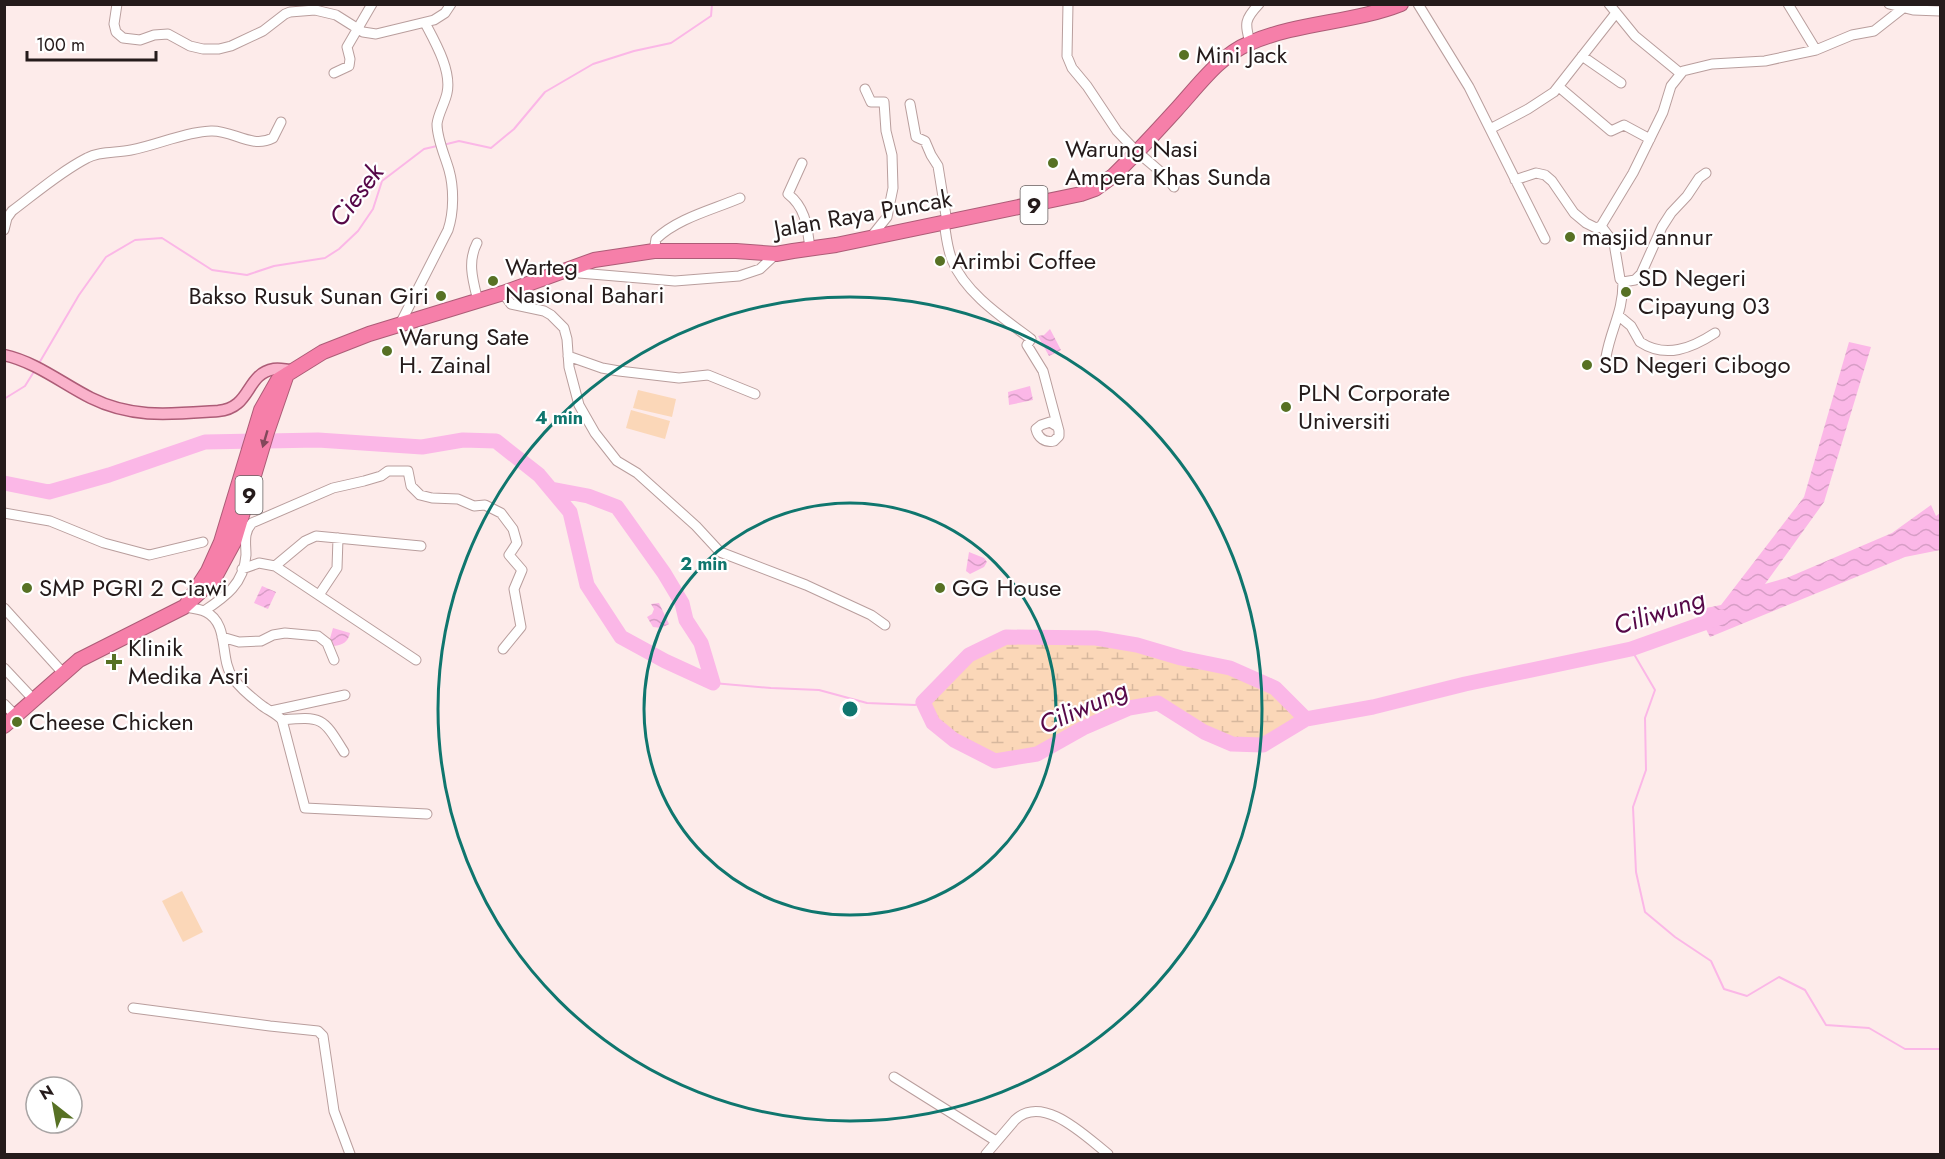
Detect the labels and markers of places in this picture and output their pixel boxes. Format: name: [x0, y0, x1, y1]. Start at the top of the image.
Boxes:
place label: Mini Jack: [1196, 37, 1287, 72]
marker: Mini Jack: [1177, 48, 1191, 62]
place label: Warung Nasi Ampera Khas Sunda: [1065, 131, 1271, 194]
marker: Warung Nasi Ampera Khas Sunda: [1046, 156, 1060, 170]
place label: masjid annur: [1582, 219, 1713, 254]
marker: masjid annur: [1563, 230, 1577, 244]
place label: Arimbi Coffee: [952, 243, 1096, 278]
place label: Warteg Nasional Bahari: [505, 249, 665, 312]
marker: Arimbi Coffee: [933, 254, 947, 268]
place label: SD Negeri Cipayung 03: [1638, 260, 1770, 323]
marker: Warteg Nasional Bahari: [486, 274, 500, 288]
place label: Bakso Rusuk Sunan Giri: [188, 278, 429, 313]
marker: SD Negeri Cipayung 03: [1619, 285, 1633, 299]
marker: Bakso Rusuk Sunan Giri: [434, 289, 448, 303]
place label: Warung Sate H. Zainal: [399, 319, 529, 382]
marker: Warung Sate H. Zainal: [380, 344, 394, 358]
place label: SD Negeri Cibogo: [1599, 347, 1791, 382]
marker: SD Negeri Cibogo: [1580, 358, 1594, 372]
place label: PLN Corporate Universiti: [1298, 375, 1450, 438]
marker: PLN Corporate Universiti: [1279, 400, 1293, 414]
place label: SMP PGRI 2 Ciawi: [39, 570, 228, 605]
place label: GG House: [952, 570, 1061, 605]
marker: SMP PGRI 2 Ciawi: [20, 581, 34, 595]
marker: GG House: [933, 581, 947, 595]
place label: Klinik Medika Asri: [128, 630, 249, 693]
marker: Klinik Medika Asri: [105, 653, 123, 671]
centre of rings: [840, 699, 860, 719]
place label: Cheese Chicken: [29, 704, 194, 739]
marker: Cheese Chicken: [10, 715, 24, 729]

